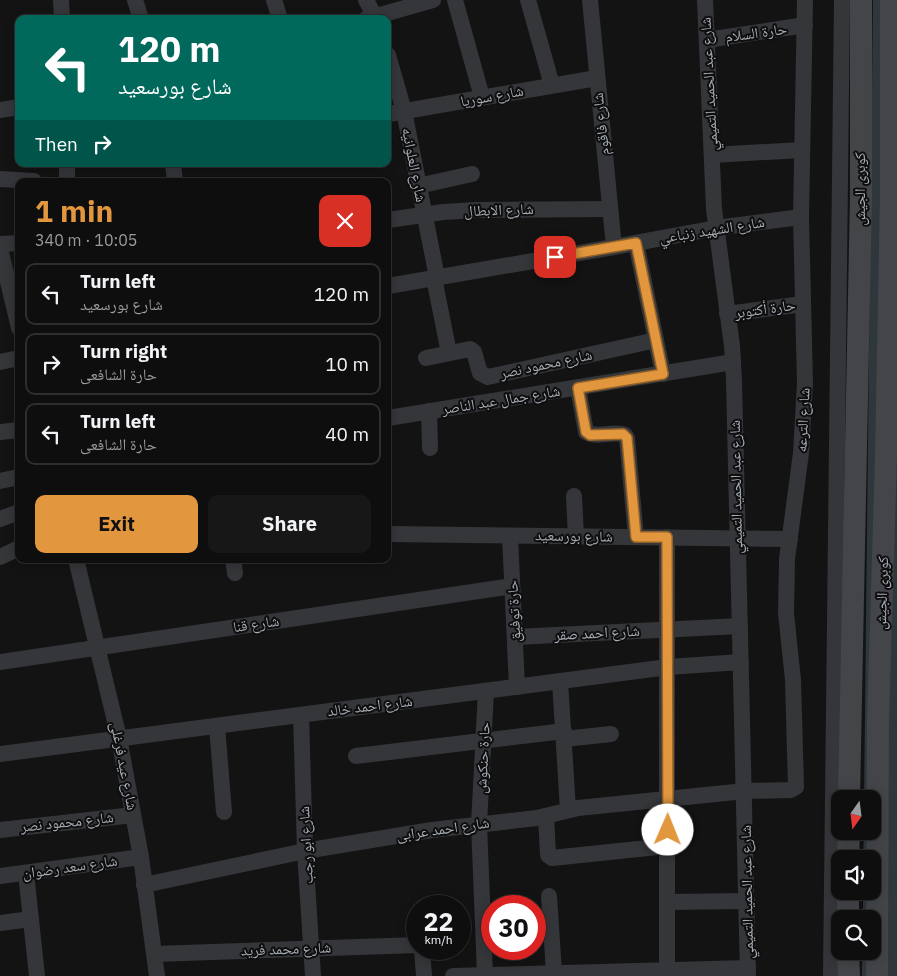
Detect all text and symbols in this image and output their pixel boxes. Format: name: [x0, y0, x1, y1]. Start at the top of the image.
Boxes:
street label: شارع عبد الحميد التميمي: [696, 16, 724, 151]
street label: حارة السلام: [724, 19, 789, 47]
text: 120 m: [118, 26, 221, 72]
icon: left: [35, 35, 100, 100]
text: شارع بورسعيد: [118, 71, 232, 100]
street label: شارع سوريا: [459, 81, 525, 111]
street label: شارع فاقوم: [588, 92, 614, 156]
street label: شارع العلوانيه: [397, 126, 431, 204]
icon: right: [88, 130, 116, 158]
text: Then: [35, 132, 78, 156]
street label: كوبرى الجيش: [850, 152, 870, 226]
text: 1 min: [35, 191, 113, 230]
button: close: [319, 195, 371, 247]
street label: شارع الابطال: [464, 199, 534, 221]
street label: شارع الشهيد زنباعي: [658, 212, 767, 250]
text: 340 m · 10:05: [35, 230, 137, 250]
pin: [534, 236, 576, 278]
icon: arrive: [541, 243, 569, 271]
text: Turn left: [80, 269, 156, 293]
icon: left: [37, 280, 65, 308]
text: 120 m: [314, 282, 369, 306]
text: شارع بورسعيد: [80, 294, 163, 314]
street label: حارة أكتوبر: [732, 295, 797, 322]
text: Turn right: [80, 339, 167, 363]
street label: شارع محمود نصر: [497, 344, 594, 384]
icon: right: [37, 350, 65, 378]
text: 10 m: [325, 352, 369, 376]
text: حارة الشافعى: [80, 364, 157, 384]
street label: شارع جمال عبد الناصر: [439, 381, 562, 419]
street label: شارع الترعه: [791, 387, 815, 453]
text: Turn left: [80, 409, 156, 433]
icon: left: [37, 420, 65, 448]
street label: شارع عبد الحميد التميمي: [725, 420, 749, 554]
text: 40 m: [325, 422, 369, 446]
text: حارة الشافعى: [80, 434, 157, 454]
button: Exit: [35, 495, 198, 553]
button: Share: [208, 495, 371, 553]
street label: شارع بورسعيد: [535, 525, 613, 547]
street label: كوبرى الجيش: [871, 556, 893, 630]
street label: حارة توفيق: [502, 579, 526, 643]
street label: شارع قنا: [232, 611, 281, 637]
street label: شارع احمد صقر: [553, 621, 640, 645]
street label: شارع احمد خالد: [326, 691, 414, 721]
street label: شارع عيد فرغلى: [106, 720, 142, 812]
street label: حارة حنكوش: [471, 721, 495, 794]
north arrow: [831, 790, 881, 840]
map controls: [831, 790, 881, 960]
position arrow: [641, 803, 693, 855]
street label: شارع ابو رجب: [294, 805, 318, 884]
street label: شارع محمود نصر: [18, 807, 115, 837]
street label: شارع احمد عرابى: [395, 813, 491, 845]
street label: شارع عبد الحميد التميمي: [736, 825, 760, 959]
street label: شارع سعد رضوان: [21, 850, 119, 884]
button: sound: [831, 850, 881, 900]
speed limit sign: 30: [481, 895, 546, 960]
text: 22: [423, 905, 454, 938]
button: search: [831, 910, 881, 960]
text: km/h: [424, 932, 453, 947]
street label: شارع محمد فريد: [240, 937, 332, 961]

